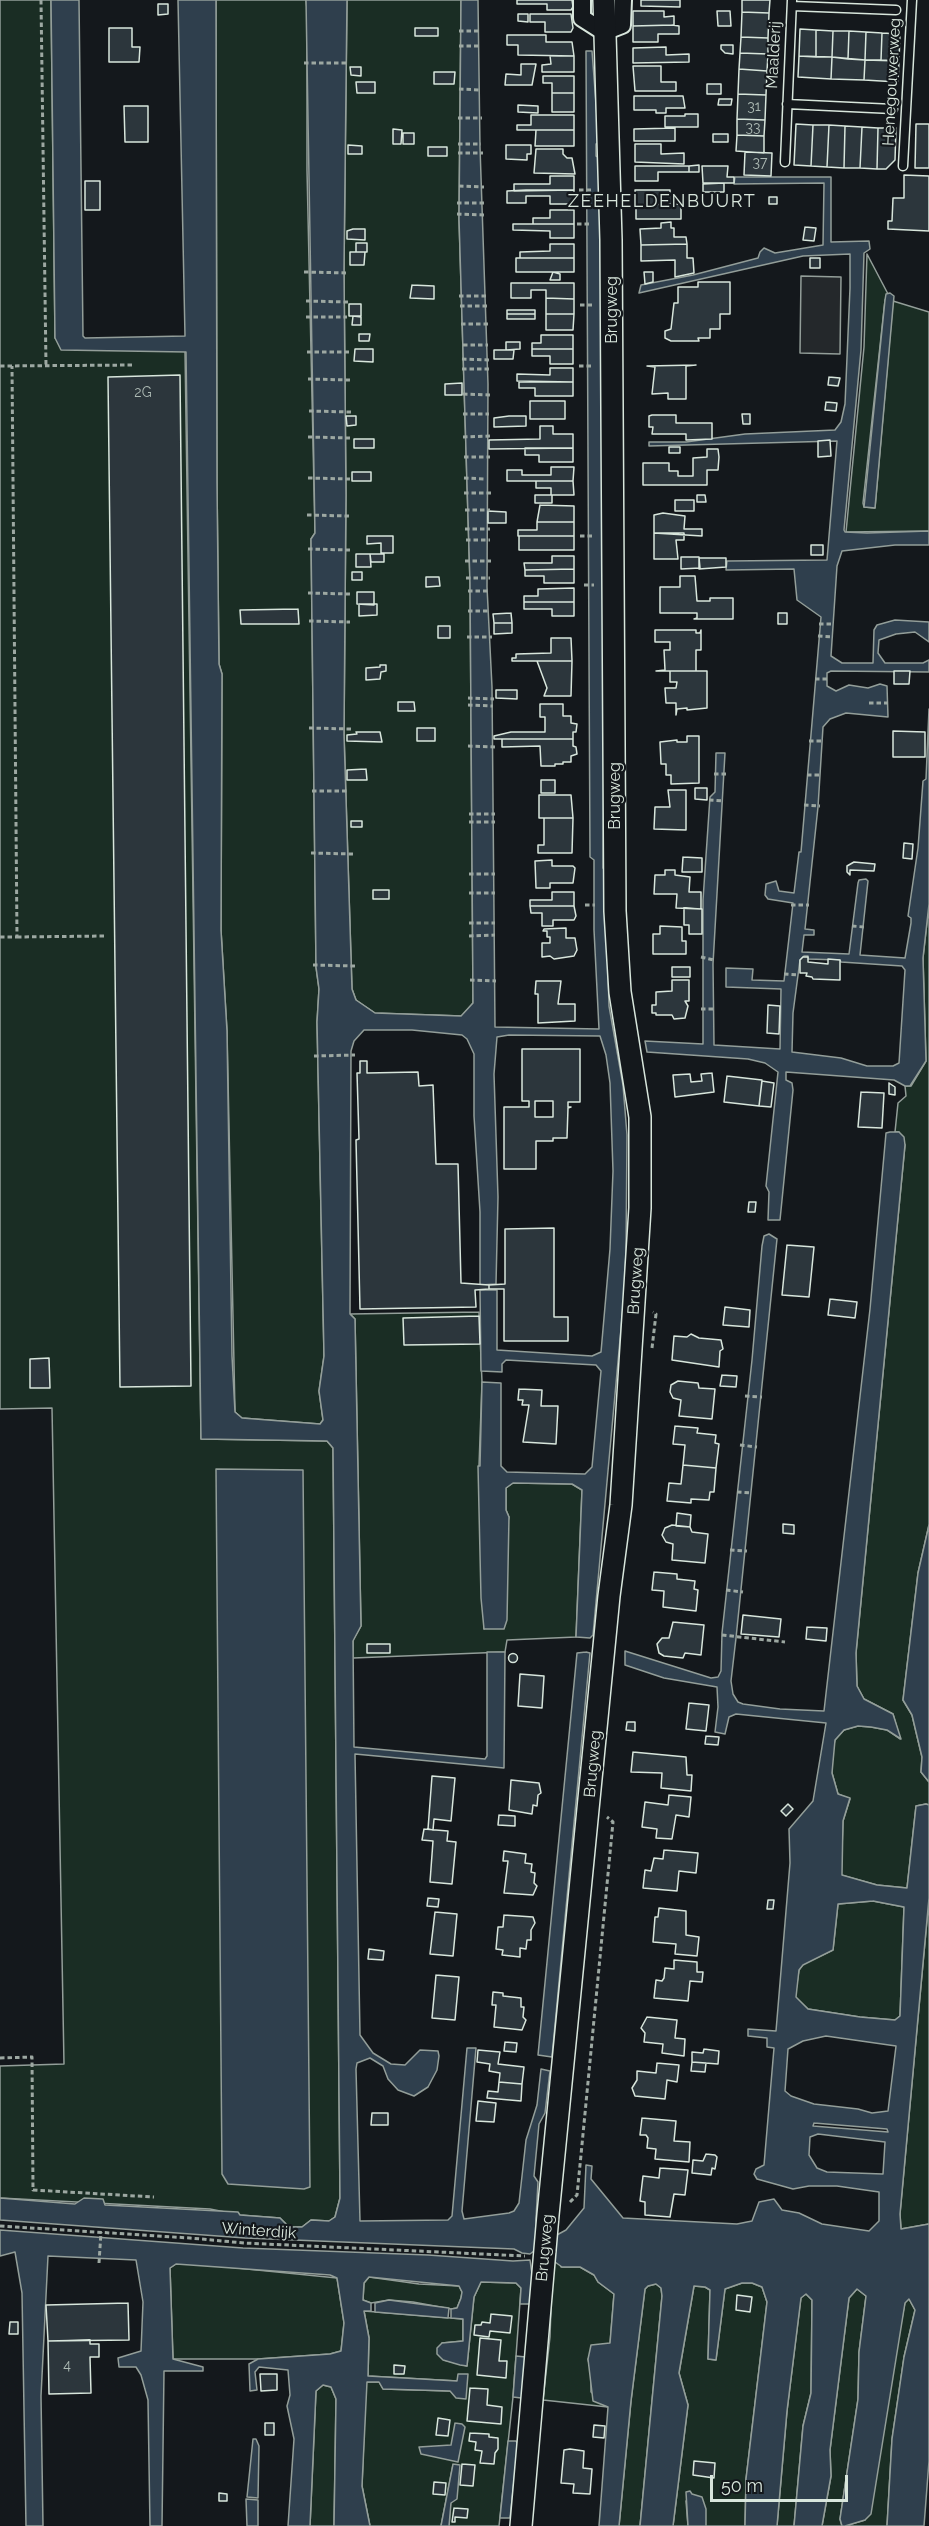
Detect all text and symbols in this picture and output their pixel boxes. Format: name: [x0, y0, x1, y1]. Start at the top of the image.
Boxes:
street label: Henegouwerweg: [879, 17, 905, 147]
street label: Maalderij: [763, 21, 785, 89]
house number: 31: [747, 99, 761, 115]
house number: 33: [746, 120, 760, 136]
house number: 37: [753, 155, 767, 171]
district label: ZEEHELDENBUURT: [568, 191, 756, 213]
street label: Brugweg: [602, 276, 622, 344]
house number: 2G: [134, 385, 152, 401]
street label: Brugweg: [605, 762, 625, 830]
street label: Brugweg: [624, 1247, 648, 1315]
street label: Brugweg: [580, 1729, 606, 1799]
street label: Brugweg: [532, 2213, 558, 2283]
street label: Winterdijk: [221, 2219, 297, 2243]
house number: 4: [63, 2358, 71, 2374]
scale bar: [713, 2463, 851, 2501]
text: 50 m: [721, 2475, 763, 2496]

